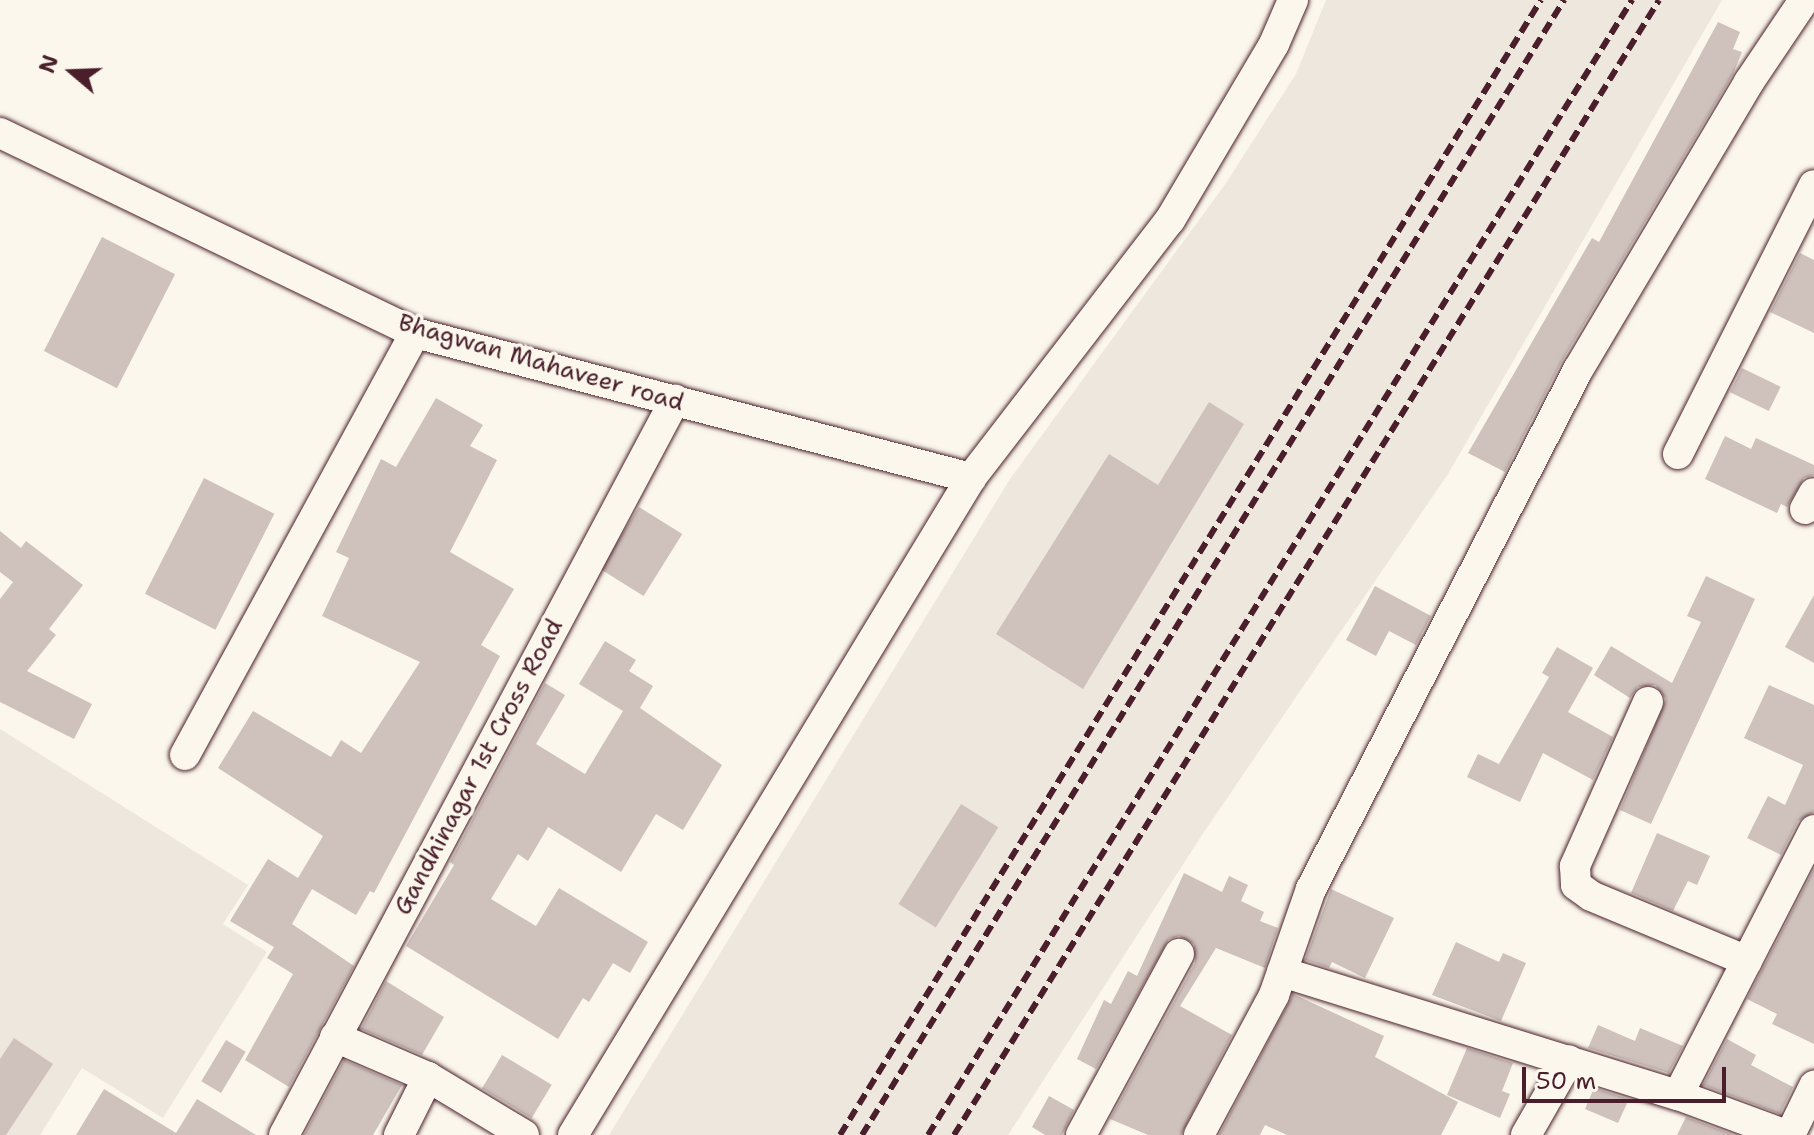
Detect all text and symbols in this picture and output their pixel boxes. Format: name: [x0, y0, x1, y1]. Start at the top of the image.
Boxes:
north arrow: [32, 32, 112, 112]
text: N: [32, 51, 65, 77]
street label: Bhagwan Mahaveer road: [395, 308, 687, 418]
street label: Gandhinagar 1st Cross Road: [389, 614, 569, 920]
scale bar: [1526, 1051, 1730, 1101]
text: 50 m: [1536, 1065, 1596, 1097]

